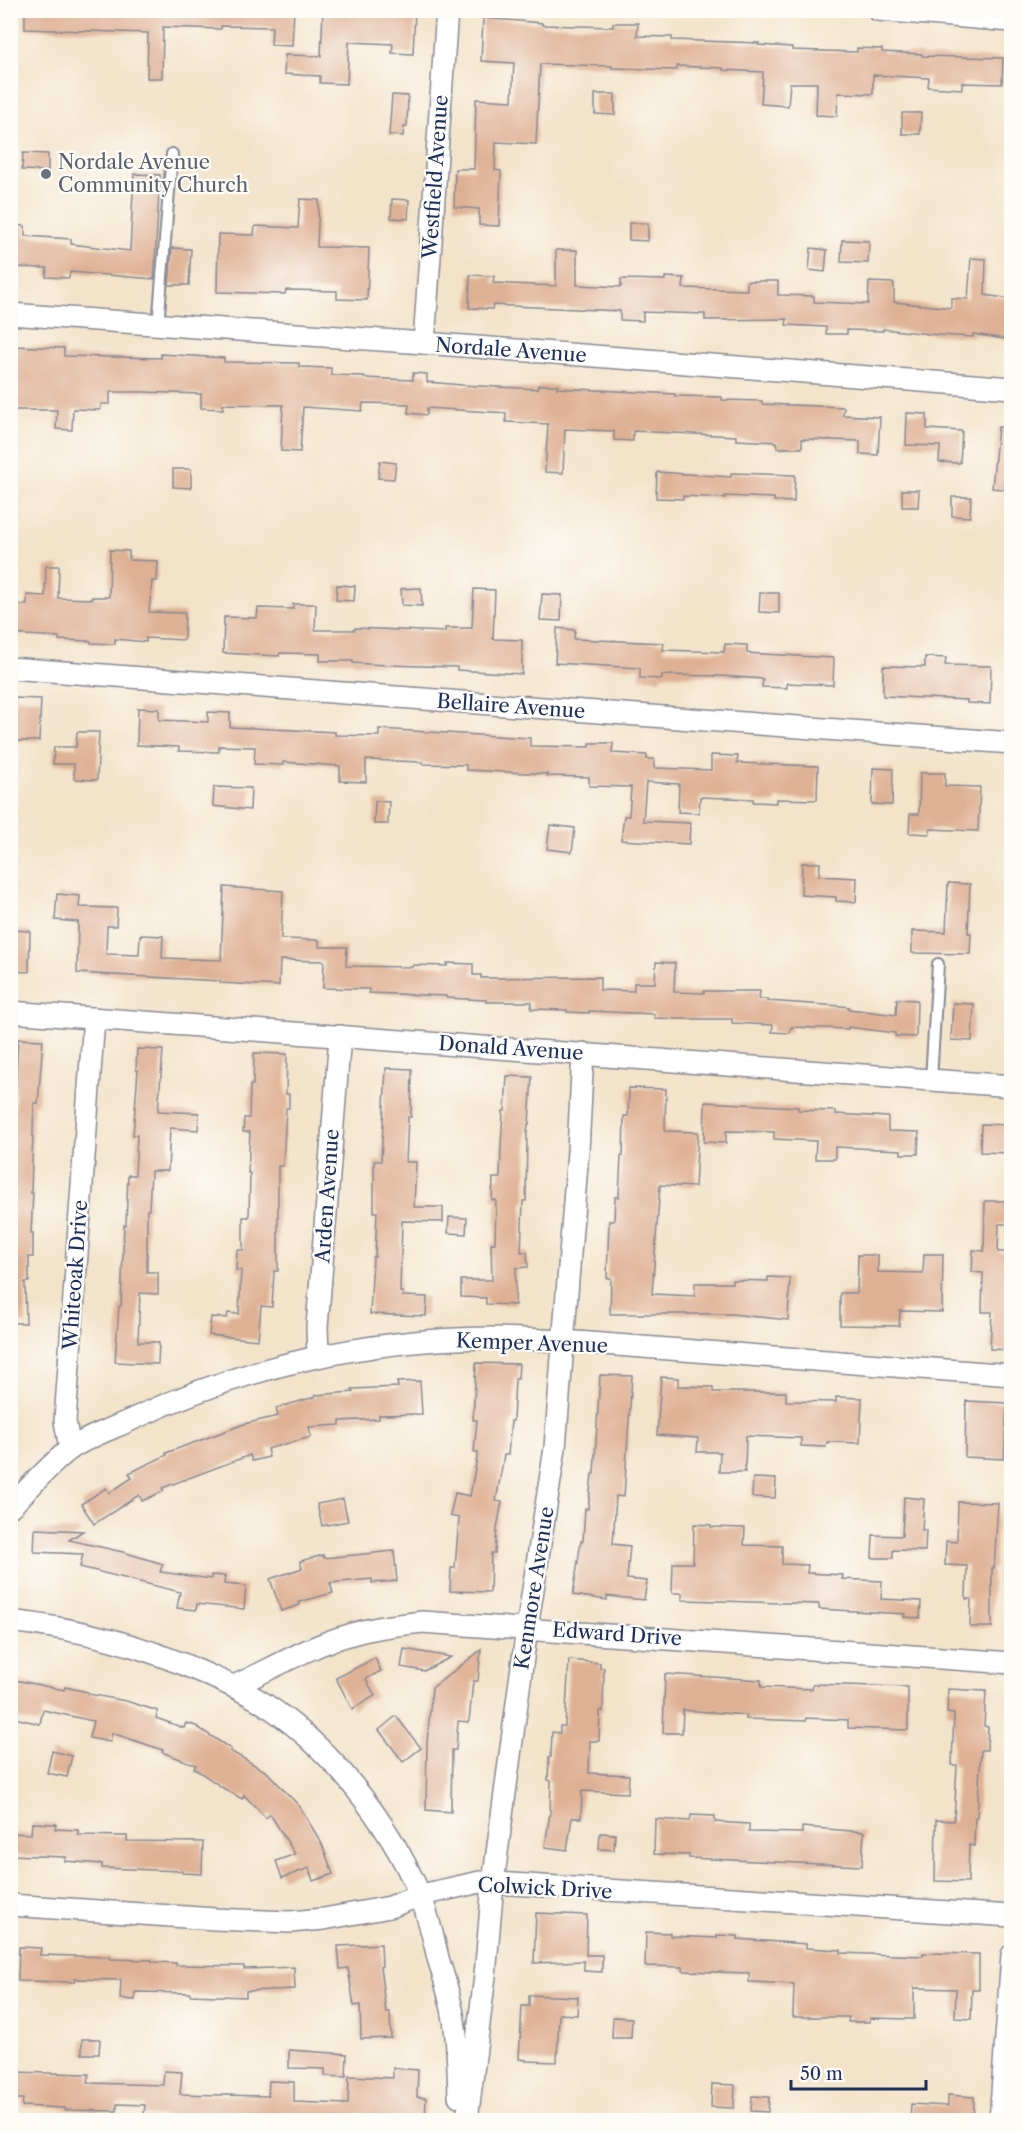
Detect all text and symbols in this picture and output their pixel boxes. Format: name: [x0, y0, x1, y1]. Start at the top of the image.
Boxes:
street label: Westfield Avenue: [417, 94, 453, 261]
place label: Nordale Avenue Community Church: [58, 150, 249, 197]
marker: Nordale Avenue Community Church: [39, 167, 53, 181]
street label: Nordale Avenue: [434, 333, 588, 367]
street label: Bellaire Avenue: [436, 689, 586, 723]
street label: Donald Avenue: [438, 1031, 584, 1065]
street label: Arden Avenue: [310, 1128, 344, 1265]
street label: Whiteoak Drive: [58, 1199, 92, 1352]
street label: Kemper Avenue: [456, 1328, 608, 1358]
street label: Kenmore Avenue: [509, 1505, 559, 1671]
street label: Edward Drive: [551, 1617, 683, 1651]
street label: Colwick Drive: [477, 1872, 613, 1904]
scale bar: [791, 2053, 926, 2091]
text: 50 m: [800, 2063, 843, 2085]

